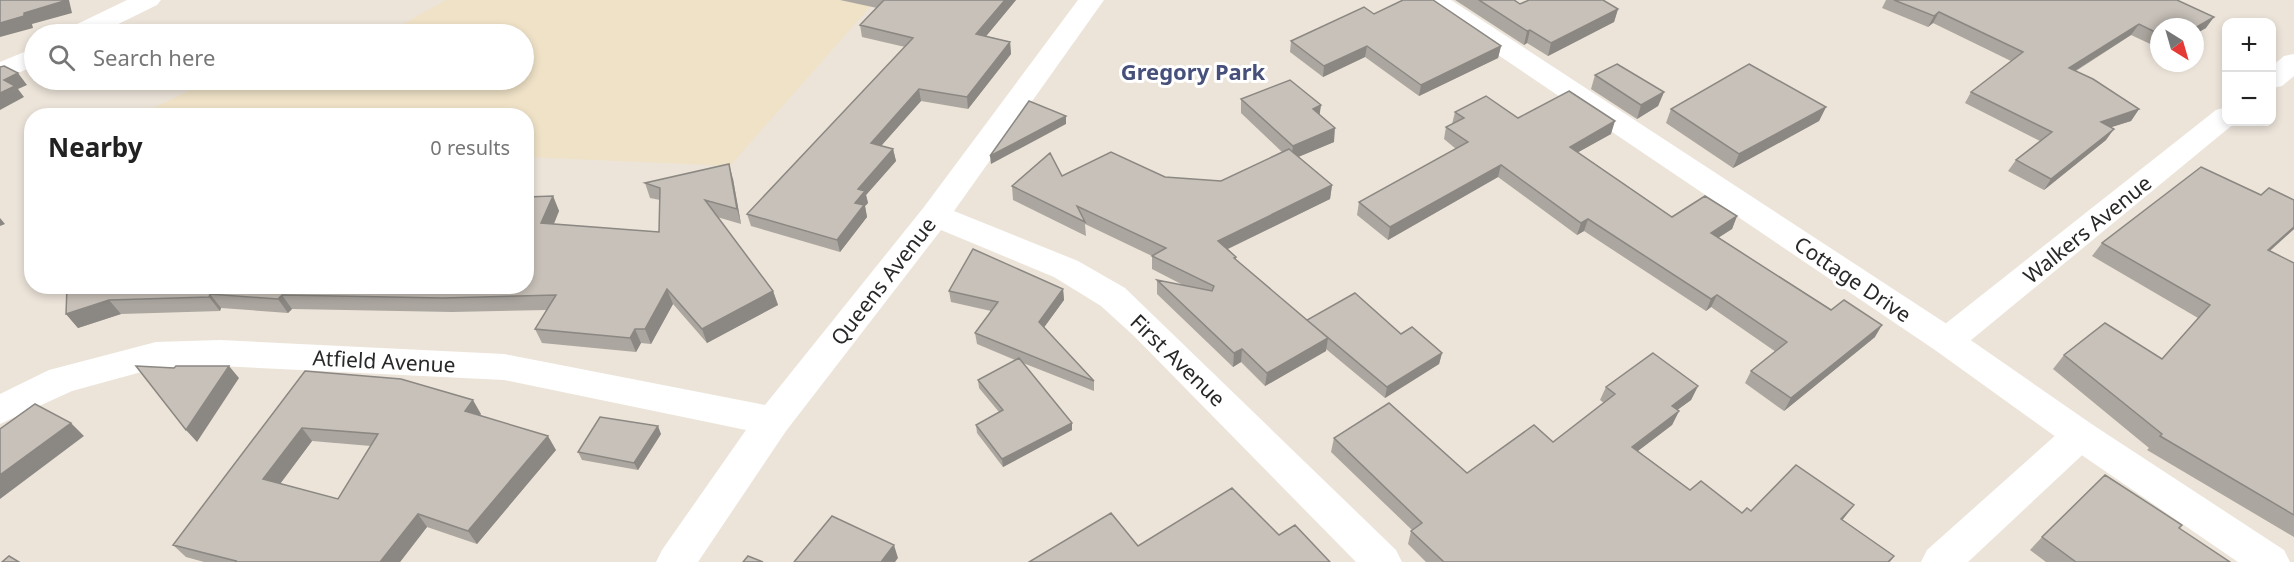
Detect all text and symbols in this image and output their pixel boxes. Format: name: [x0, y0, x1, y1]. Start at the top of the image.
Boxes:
north arrow: [2150, 18, 2204, 72]
map controls: [2222, 18, 2276, 126]
button: +: [2222, 18, 2276, 72]
search box: [24, 24, 534, 90]
icon: search: [45, 41, 78, 74]
text: Search here: [93, 42, 215, 72]
district label: Gregory Park: [1121, 56, 1266, 86]
button: −: [2222, 72, 2276, 126]
text: Nearby: [48, 129, 143, 165]
text: 0 results: [430, 134, 510, 161]
street label: Walkers Avenue: [2017, 169, 2157, 289]
street label: Queens Avenue: [824, 211, 942, 351]
street label: Cottage Drive: [1789, 230, 1917, 328]
street label: First Avenue: [1124, 308, 1232, 412]
street label: Atfield Avenue: [312, 343, 456, 379]

